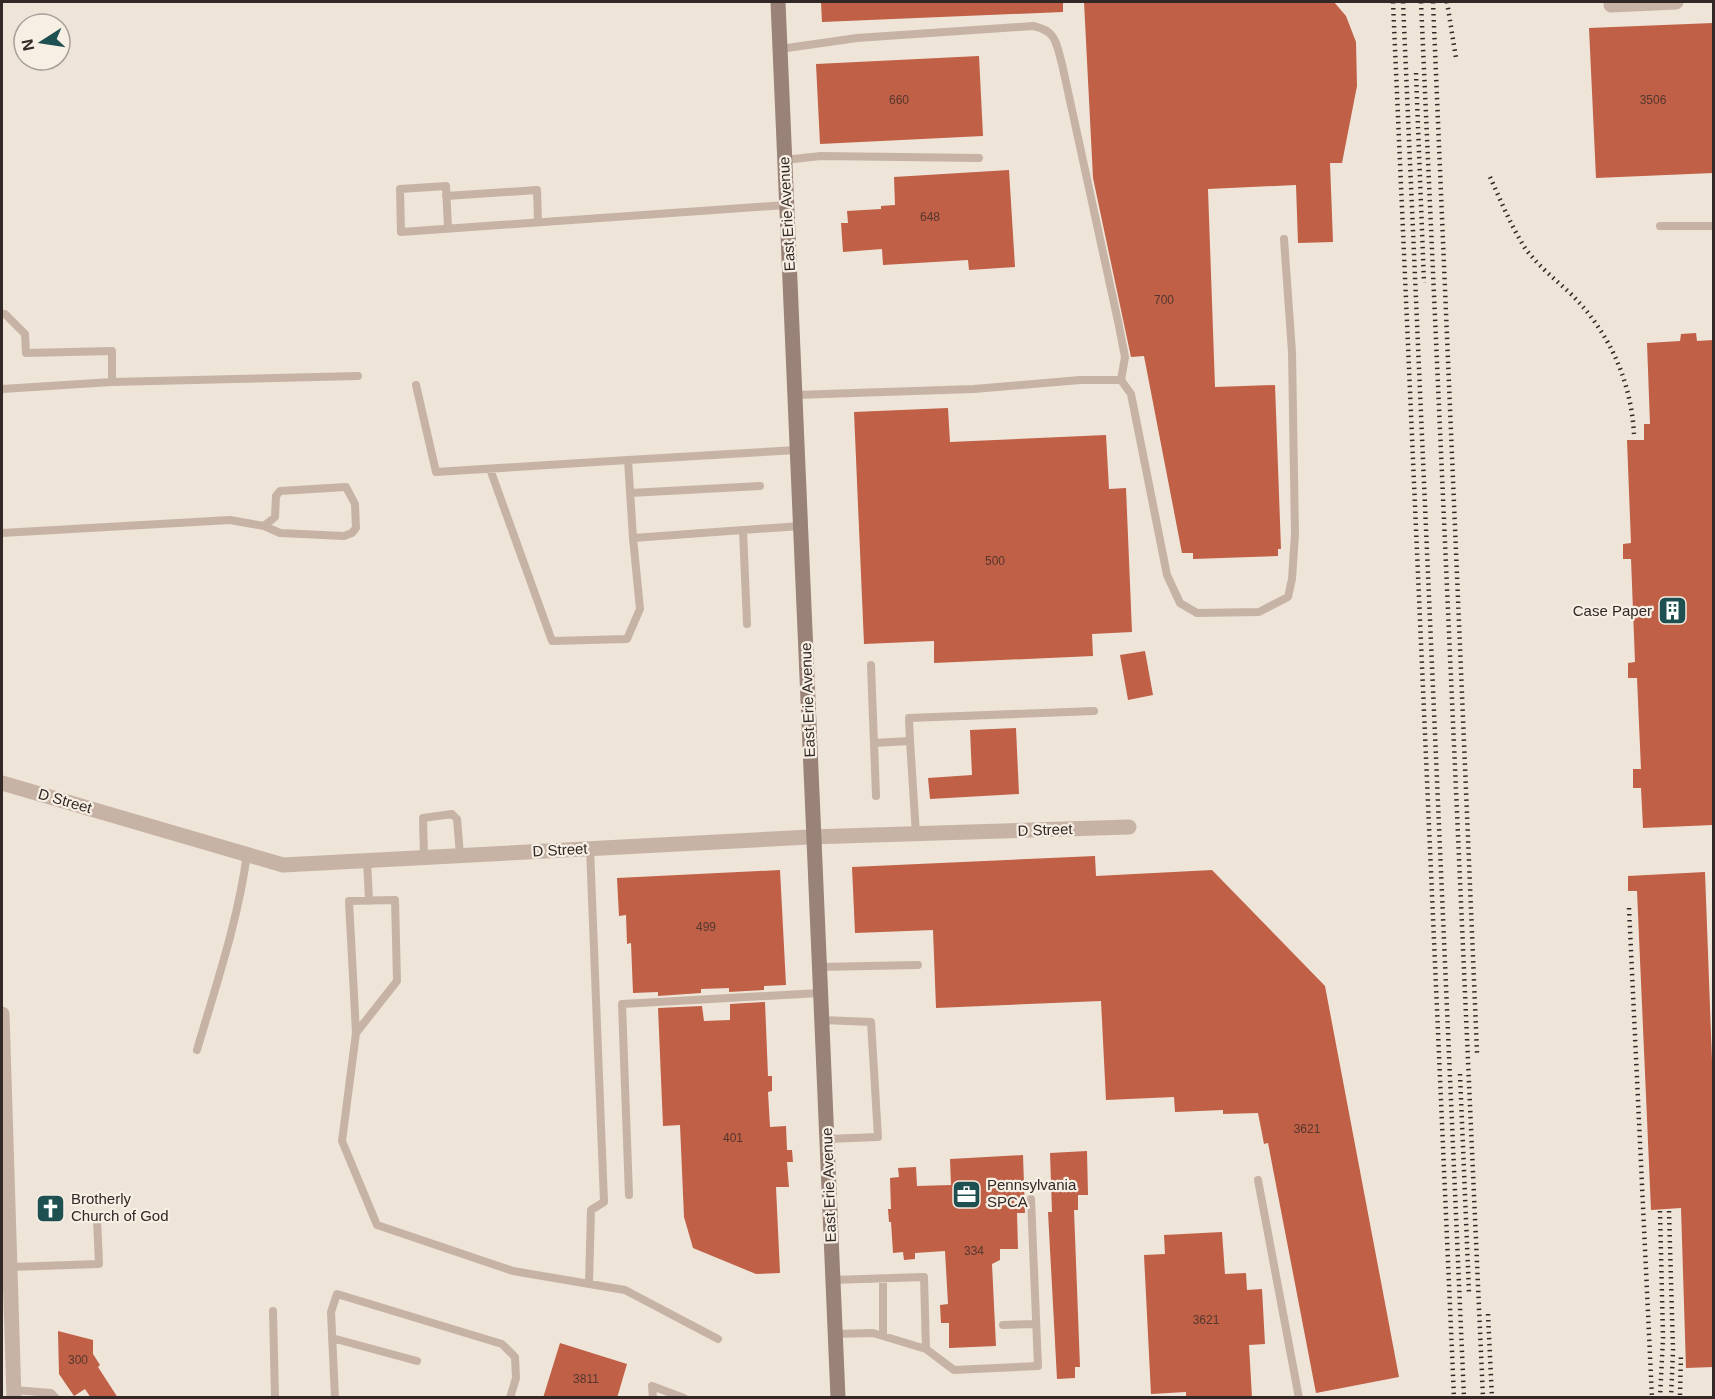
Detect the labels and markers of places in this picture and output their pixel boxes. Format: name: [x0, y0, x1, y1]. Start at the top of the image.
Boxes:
building icon: Case Paper: [1657, 595, 1689, 627]
place label: Case Paper: [1573, 602, 1652, 619]
place label: Pennsylvania SPCA: [987, 1176, 1077, 1210]
office icon: Pennsylvania SPCA: [950, 1178, 982, 1210]
place label: Brotherly Church of God: [71, 1190, 169, 1224]
church icon: Brotherly Church of God: [34, 1192, 66, 1224]

